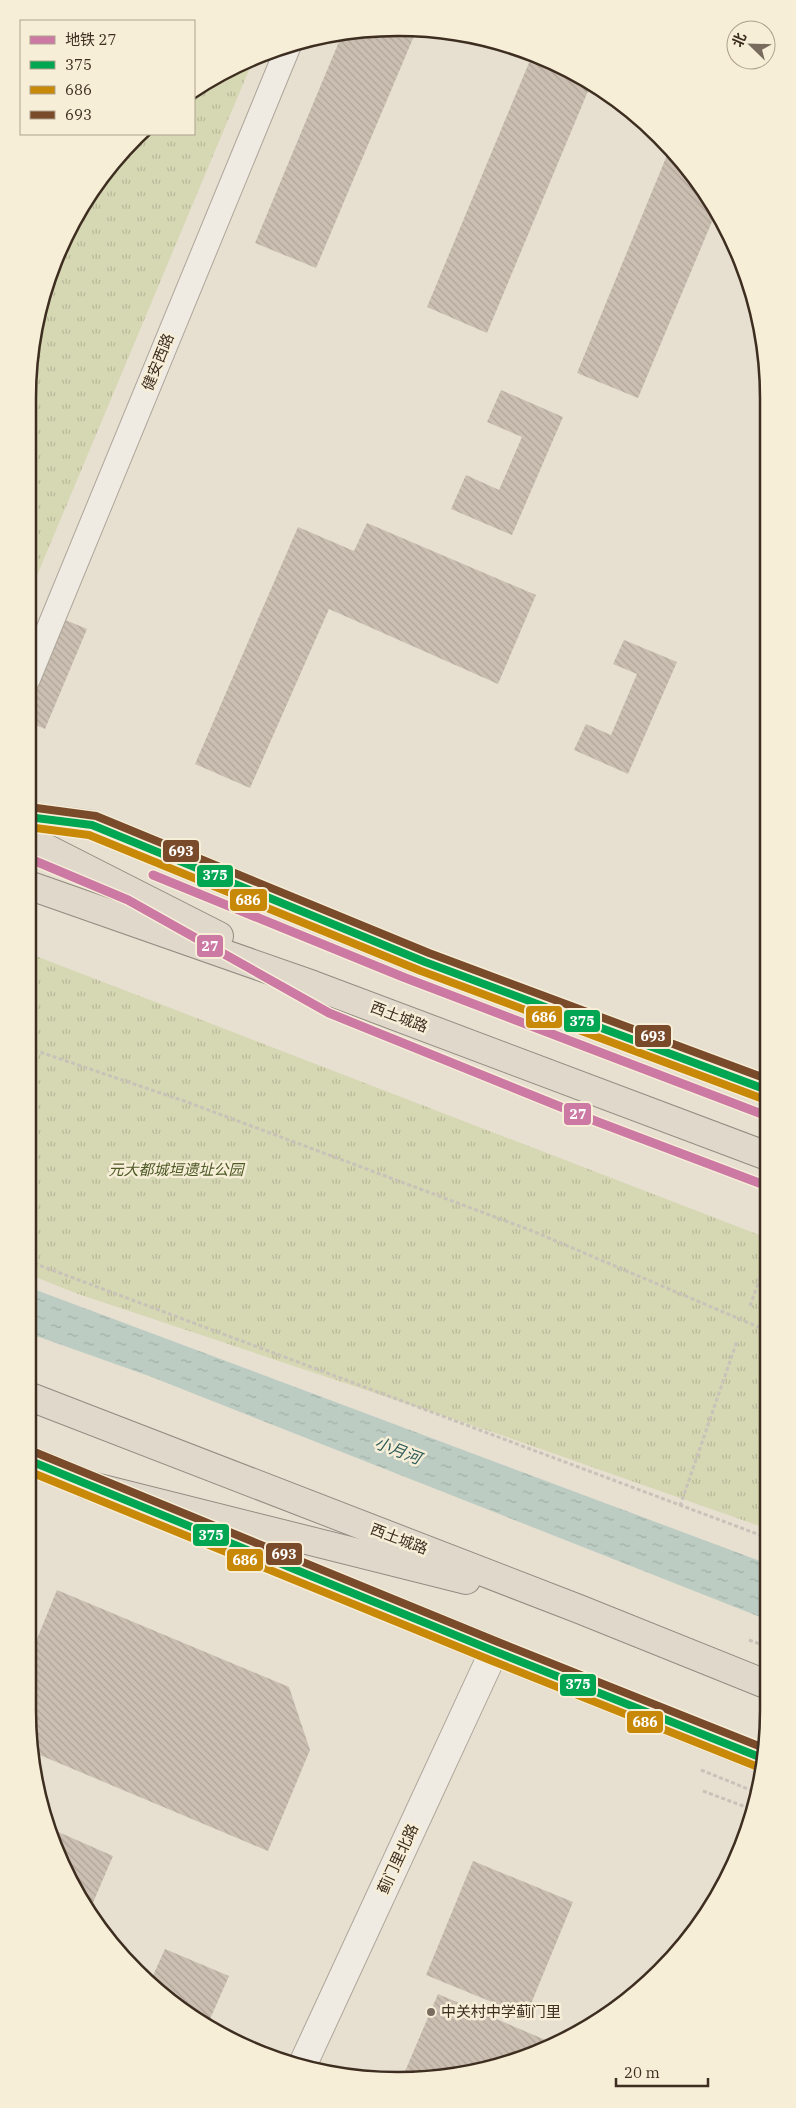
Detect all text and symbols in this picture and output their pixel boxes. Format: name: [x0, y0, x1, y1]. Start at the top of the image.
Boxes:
legend: [20, 20, 195, 135]
north arrow: [726, 20, 776, 70]
text: 地铁 27: [65, 30, 116, 49]
text: 北: [728, 30, 750, 50]
text: 375: [65, 55, 92, 74]
text: 686: [65, 80, 92, 99]
text: 693: [65, 105, 92, 124]
street label: 健安西路: [137, 330, 178, 393]
line badge: 693: [162, 839, 200, 863]
text: 693: [168, 842, 194, 860]
line badge: 375: [196, 864, 234, 888]
text: 375: [202, 866, 228, 884]
line badge: 686: [229, 888, 268, 912]
text: 686: [235, 891, 261, 909]
line badge: 27: [196, 934, 224, 958]
text: 27: [202, 937, 218, 955]
street label: 西土城路: [368, 997, 431, 1036]
line badge: 686: [525, 1005, 563, 1029]
text: 686: [531, 1008, 557, 1026]
line badge: 375: [563, 1009, 601, 1033]
text: 375: [569, 1012, 595, 1030]
line badge: 693: [634, 1024, 672, 1048]
text: 693: [640, 1027, 666, 1045]
line badge: 27: [563, 1102, 592, 1126]
text: 27: [570, 1105, 586, 1123]
park label: 元大都城垣遗址公园: [108, 1160, 245, 1179]
water label: 小月河: [372, 1432, 427, 1469]
street label: 西土城路: [368, 1519, 431, 1558]
line badge: 375: [192, 1523, 230, 1547]
text: 375: [198, 1526, 224, 1544]
line badge: 693: [265, 1542, 303, 1566]
text: 693: [271, 1545, 297, 1563]
line badge: 686: [226, 1548, 264, 1572]
text: 686: [232, 1551, 258, 1569]
line badge: 375: [559, 1673, 597, 1697]
text: 375: [565, 1675, 591, 1693]
line badge: 686: [626, 1710, 664, 1734]
text: 686: [632, 1713, 658, 1731]
street label: 蓟门里北路: [373, 1821, 422, 1897]
place label: 中关村中学蓟门里: [441, 2002, 561, 2021]
marker: 中关村中学蓟门里: [425, 2006, 437, 2018]
scale bar: [616, 2056, 708, 2088]
text: 20 m: [624, 2063, 660, 2082]

